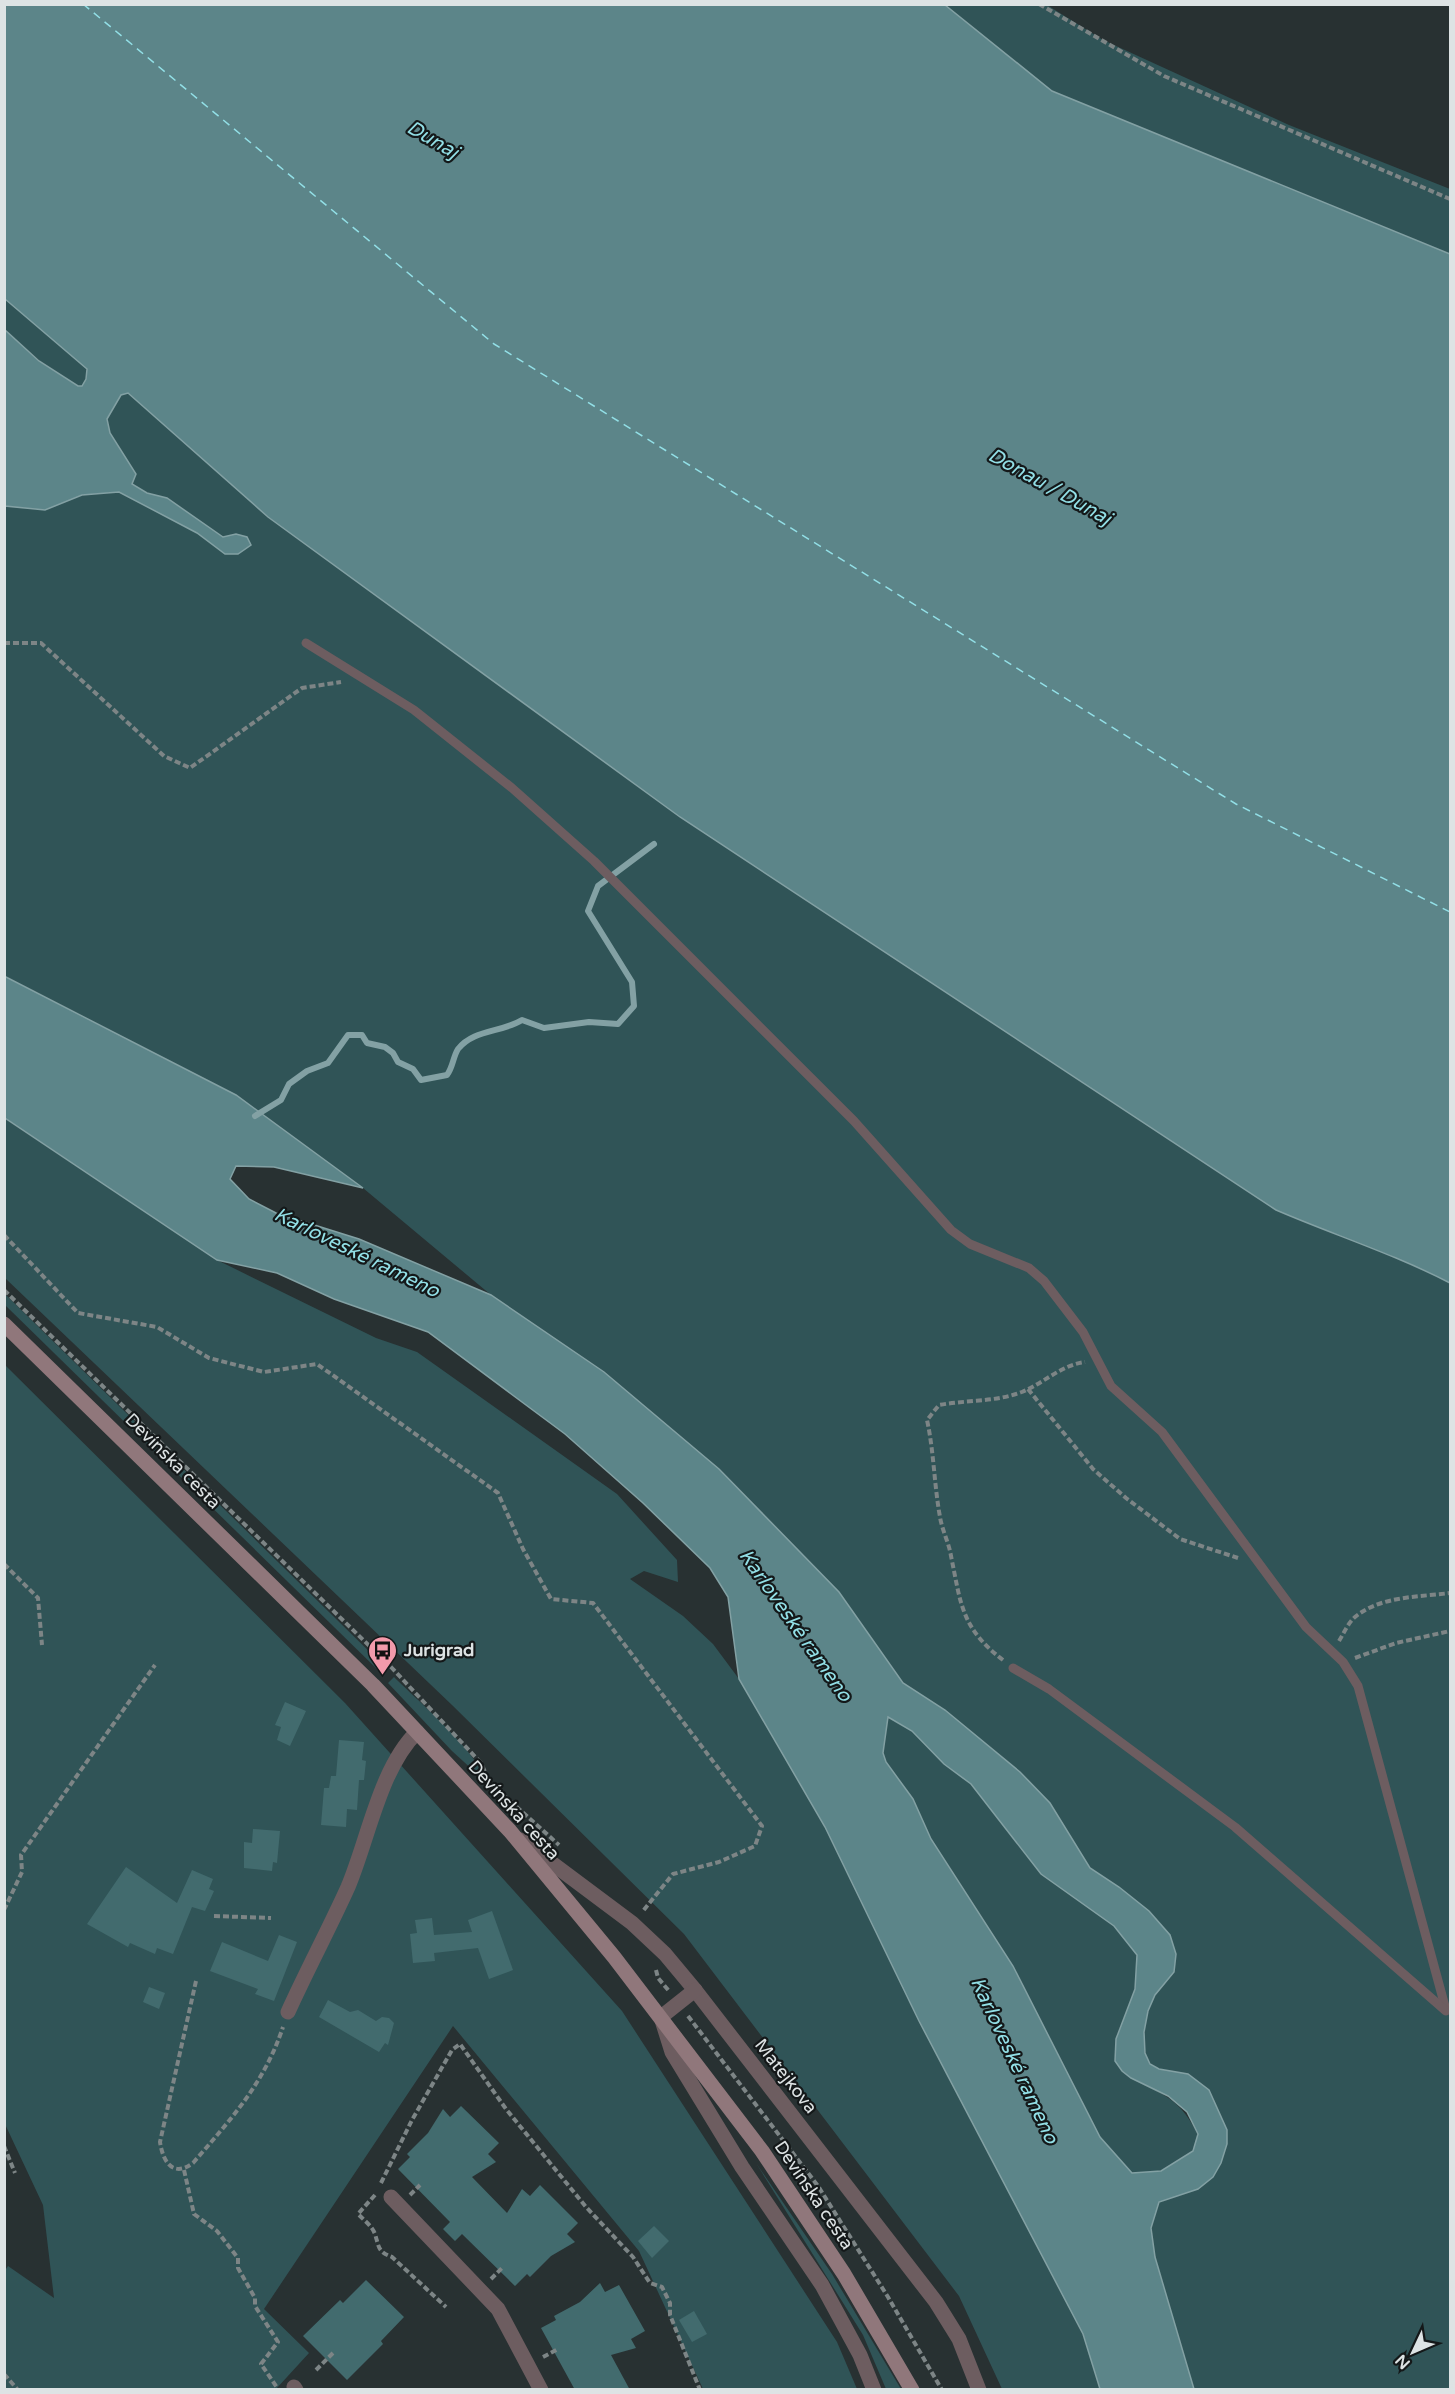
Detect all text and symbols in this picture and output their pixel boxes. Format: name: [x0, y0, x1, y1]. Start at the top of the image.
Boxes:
water label: Dunaj: [402, 116, 465, 166]
water label: Donau / Dunaj: [984, 443, 1118, 532]
water label: Karloveské rameno: [270, 1202, 444, 1304]
street label: Devínska cesta: [120, 1408, 226, 1514]
water label: Karloveské rameno: [733, 1545, 857, 1707]
bus stop icon: Jurigrad: [367, 1634, 399, 1676]
place label: Jurigrad: [403, 1639, 474, 1661]
street label: Devínska cesta: [463, 1756, 565, 1864]
water label: Karloveské rameno: [965, 1973, 1064, 2148]
street label: Matejkova: [750, 2034, 822, 2118]
street label: Devínska cesta: [769, 2136, 859, 2254]
north arrow: [1383, 2322, 1443, 2382]
text: N: [1391, 2350, 1415, 2373]

